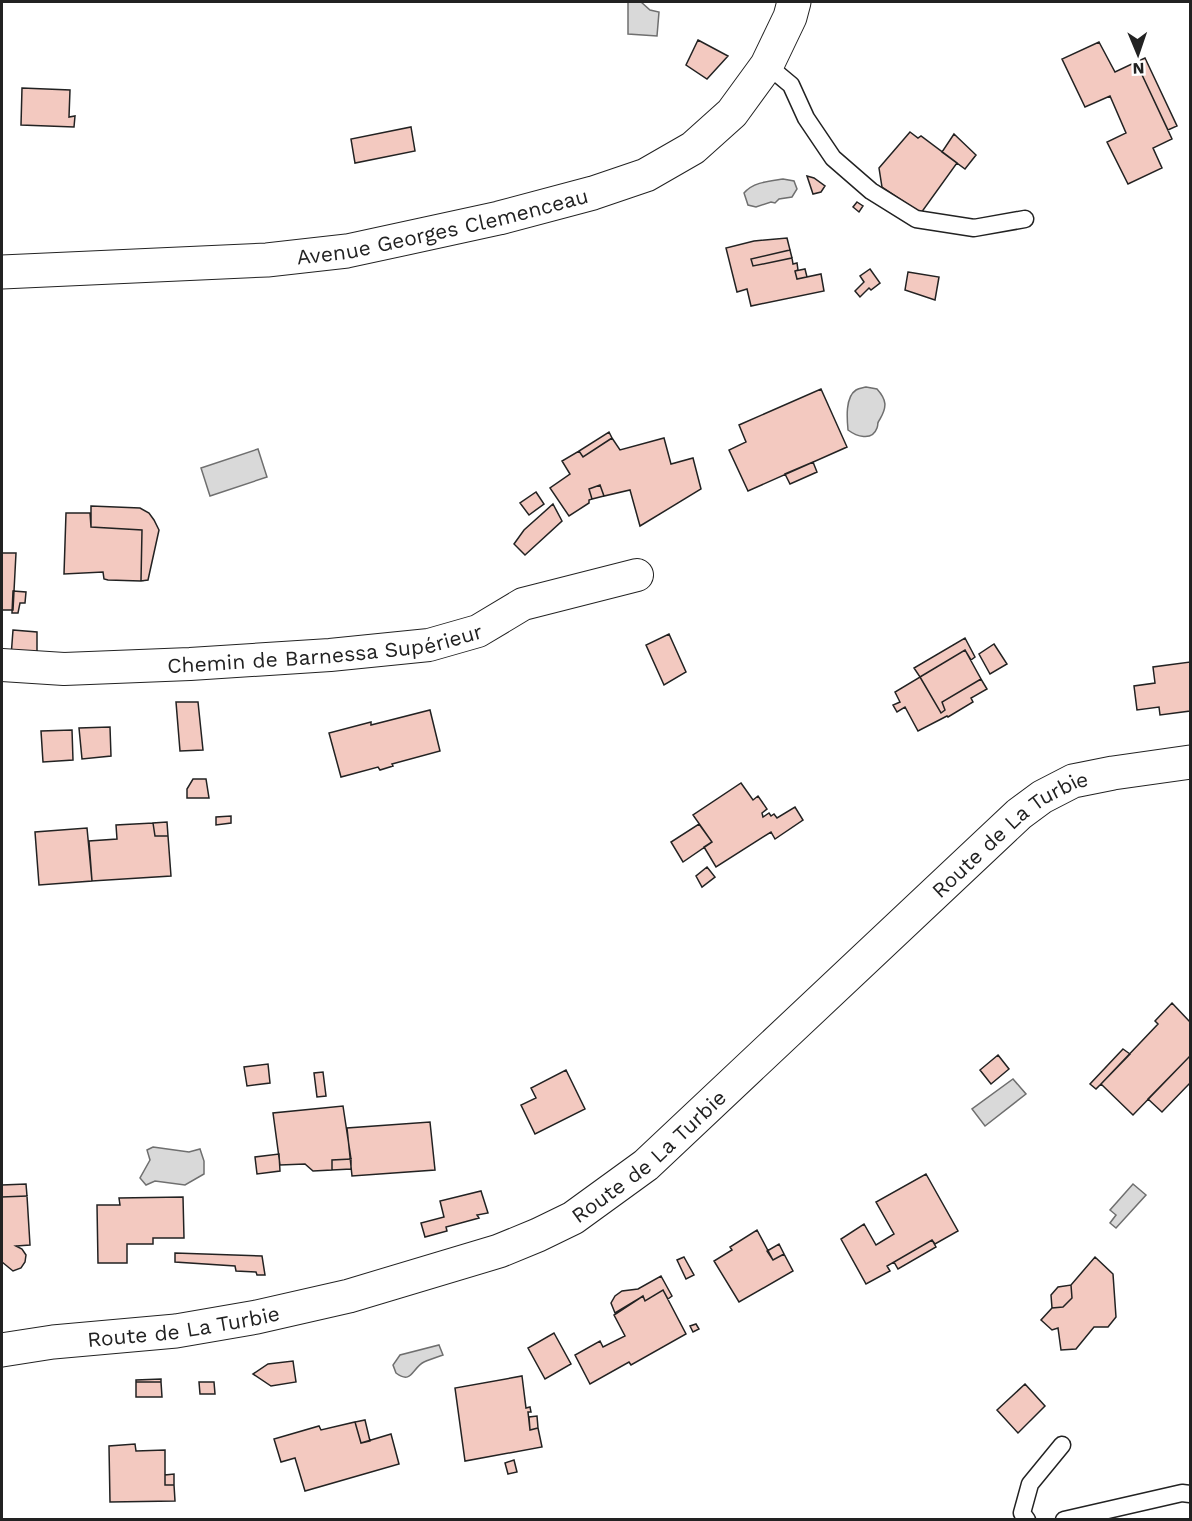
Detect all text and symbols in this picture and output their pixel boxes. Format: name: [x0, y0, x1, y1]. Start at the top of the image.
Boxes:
north arrow: [1108, 24, 1168, 84]
text: N: [1132, 59, 1145, 78]
street label: Avenue Georges Clemenceau: [295, 182, 591, 269]
street label: Chemin de Barnessa Supérieur: [167, 618, 485, 677]
street label: Route de La Turbie: [926, 766, 1090, 902]
street label: Route de La Turbie: [566, 1084, 731, 1228]
street label: Route de La Turbie: [86, 1300, 282, 1351]

